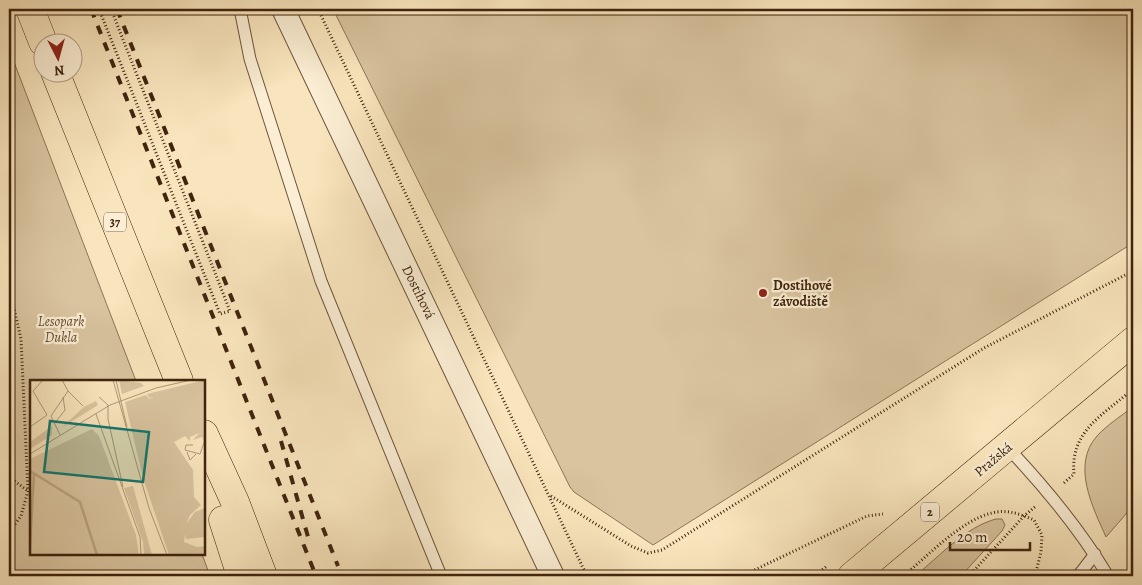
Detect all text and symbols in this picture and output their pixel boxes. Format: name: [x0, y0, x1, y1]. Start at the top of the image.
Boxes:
north arrow: [32, 32, 82, 82]
text: N: [53, 60, 65, 80]
road number: 37: [104, 212, 126, 232]
street label: Dostihová: [397, 262, 440, 323]
place label: Dostihové závodiště: [773, 276, 832, 311]
marker: Dostihové závodiště: [757, 287, 769, 299]
park label: Lesopark Dukla: [38, 312, 84, 347]
inset map: [30, 380, 205, 555]
street label: Pražská: [970, 437, 1017, 481]
road number: 2: [921, 502, 939, 522]
scale bar: [950, 520, 1030, 552]
text: 20 m: [957, 527, 988, 547]

